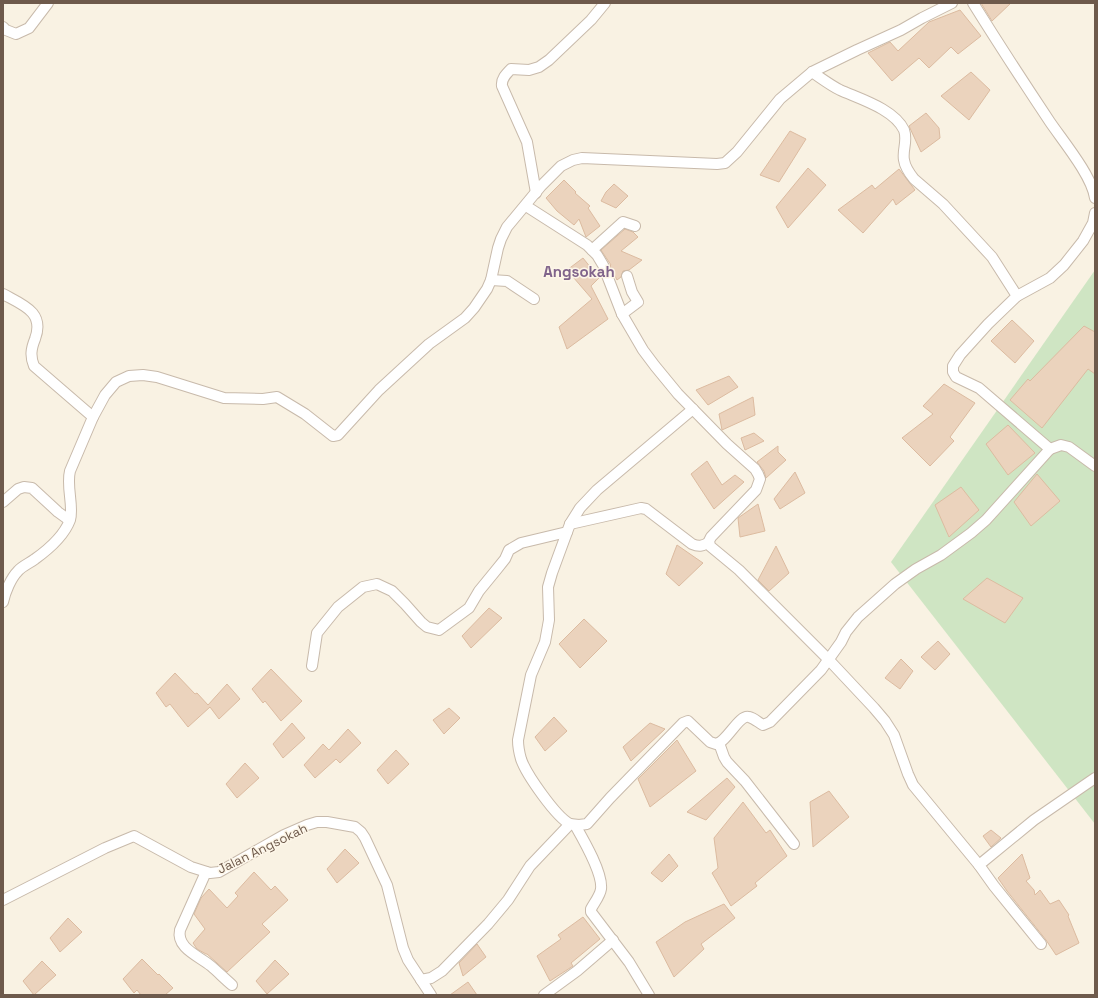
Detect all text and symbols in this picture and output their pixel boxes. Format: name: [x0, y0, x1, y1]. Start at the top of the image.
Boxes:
district label: Angsokah: [543, 262, 615, 281]
street label: Jalan Angsokah: [214, 819, 310, 878]

